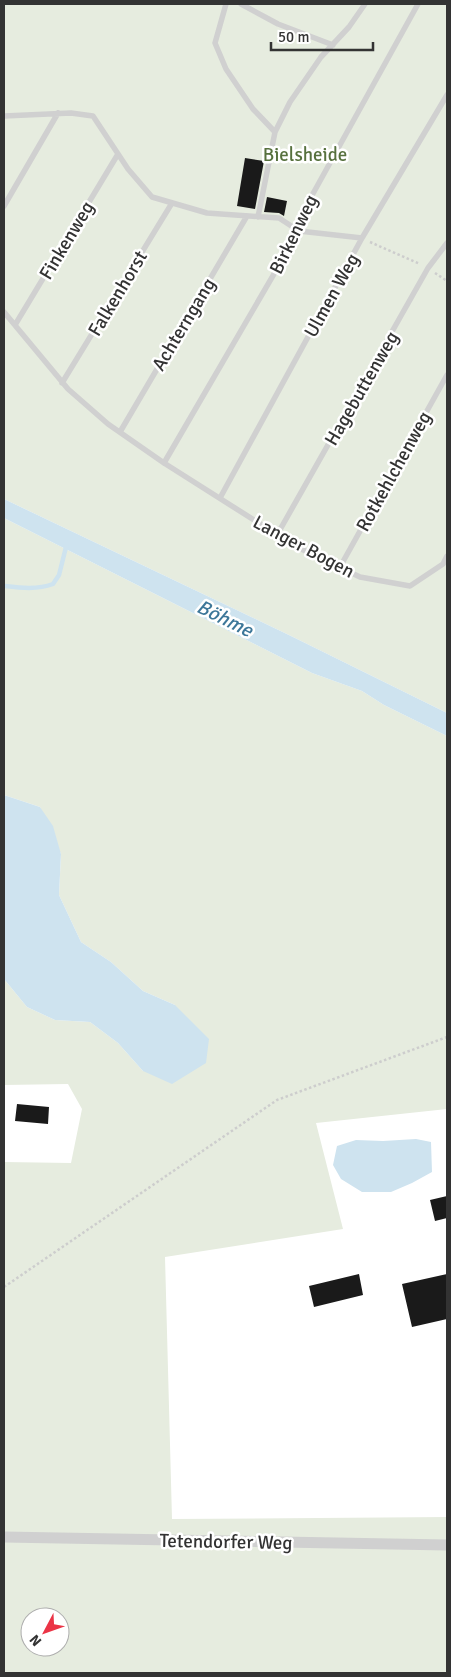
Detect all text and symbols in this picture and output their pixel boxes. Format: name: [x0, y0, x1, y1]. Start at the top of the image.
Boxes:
scale bar: [271, 20, 374, 52]
text: 50 m: [278, 28, 309, 46]
park label: Bielsheide: [263, 143, 347, 167]
street label: Birkenweg: [264, 191, 323, 278]
street label: Finkenweg: [34, 197, 100, 284]
street label: Falkenhorst: [83, 246, 153, 341]
street label: Ulmen Weg: [299, 249, 365, 342]
street label: Achterngang: [147, 274, 221, 375]
street label: Hagebuttenweg: [319, 327, 404, 450]
street label: Rotkehlchenweg: [351, 407, 437, 536]
street label: Langer Bogen: [249, 510, 358, 584]
water label: Böhme: [193, 594, 258, 643]
street label: Tetendorfer Weg: [159, 1529, 293, 1555]
north arrow: [20, 1607, 70, 1657]
text: N: [26, 1631, 45, 1649]

